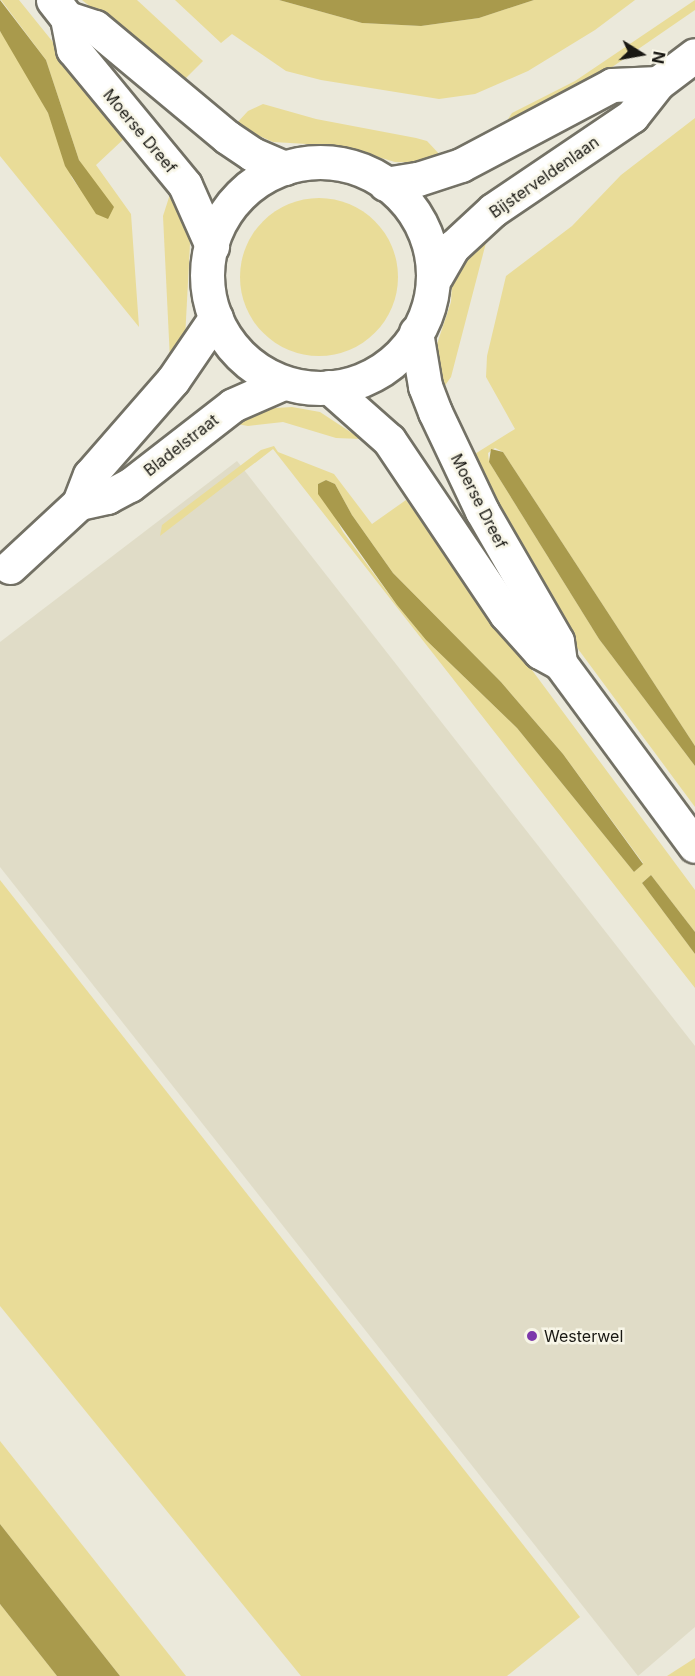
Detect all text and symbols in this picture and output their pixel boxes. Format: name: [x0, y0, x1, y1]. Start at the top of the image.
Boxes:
north arrow: [611, 24, 671, 84]
text: N: [648, 50, 670, 65]
street label: Moerse Dreef: [99, 85, 181, 177]
street label: Bijsterveldenlaan: [486, 132, 602, 222]
street label: Bladelstraat: [140, 410, 222, 480]
street label: Moerse Dreef: [447, 451, 511, 551]
place label: Westerwel: [544, 1326, 623, 1346]
marker: Westerwel: [525, 1329, 539, 1343]

